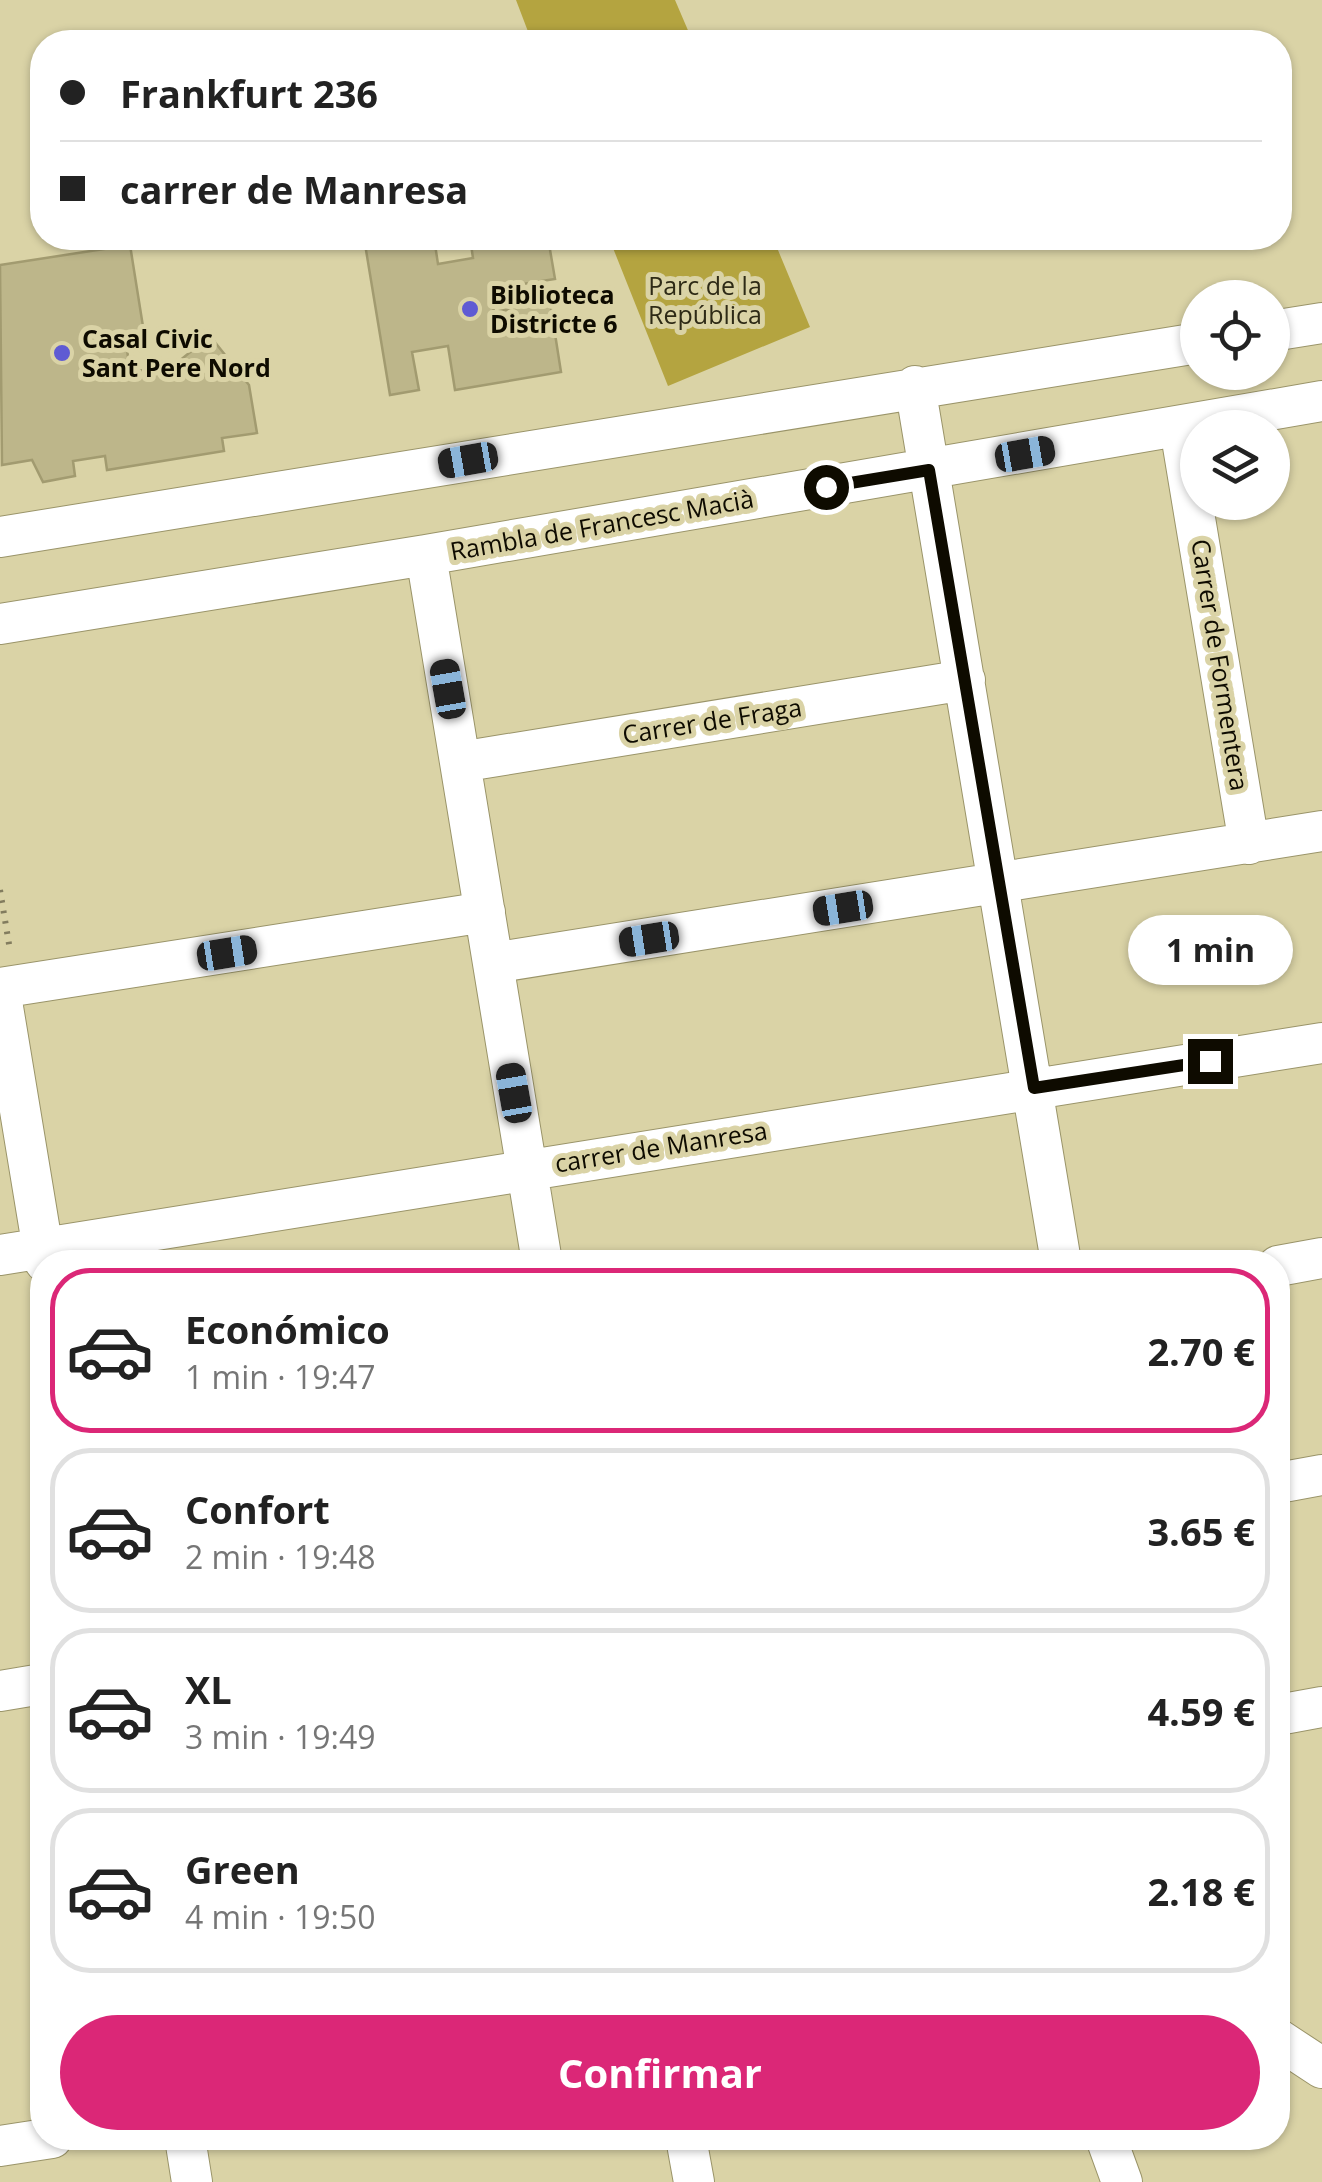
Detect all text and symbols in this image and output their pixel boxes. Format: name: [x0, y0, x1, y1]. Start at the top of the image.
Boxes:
text: Frankfurt 236: [120, 67, 378, 119]
text: carrer de Manresa: [120, 163, 468, 215]
park label: Parc de la República: [648, 268, 762, 331]
place label: Biblioteca Districte 6: [490, 277, 618, 340]
map controls: [1180, 280, 1290, 520]
button: locate: [1180, 280, 1290, 390]
marker: Biblioteca Districte 6: [459, 298, 481, 320]
place label: Casal Civic Sant Pere Nord: [82, 321, 271, 384]
marker: Casal Civic Sant Pere Nord: [51, 342, 73, 364]
button: layers: [1180, 410, 1290, 520]
car: [993, 434, 1057, 474]
car: [436, 440, 500, 480]
route start: [804, 465, 849, 510]
street label: Rambla de Francesc Macià: [447, 481, 756, 567]
street label: Carrer de Formentera: [1184, 537, 1258, 793]
car: [428, 657, 468, 721]
street label: Carrer de Fraga: [620, 689, 804, 751]
car: [811, 888, 875, 928]
callout: 1 min: [1128, 916, 1292, 986]
car: [617, 919, 681, 959]
text: 1 min: [1166, 928, 1255, 971]
car: [195, 933, 259, 973]
route end: [1188, 1039, 1233, 1084]
car: [494, 1061, 534, 1125]
street label: carrer de Manresa: [552, 1112, 770, 1180]
text: Económico: [185, 1303, 390, 1355]
icon: car: [65, 1306, 155, 1396]
text: 2.70 €: [1147, 1325, 1255, 1377]
text: 1 min · 19:47: [185, 1355, 376, 1398]
text: Confort: [185, 1483, 330, 1535]
icon: car: [65, 1486, 155, 1576]
text: 3.65 €: [1147, 1505, 1255, 1557]
text: 2 min · 19:48: [185, 1535, 376, 1578]
text: XL: [185, 1663, 232, 1715]
icon: car: [65, 1666, 155, 1756]
text: 4.59 €: [1147, 1685, 1255, 1737]
text: 3 min · 19:49: [185, 1715, 376, 1758]
text: Green: [185, 1843, 300, 1895]
icon: car: [65, 1846, 155, 1936]
text: 2.18 €: [1147, 1865, 1255, 1917]
text: 4 min · 19:50: [185, 1895, 376, 1938]
button: Confirmar: [60, 2015, 1260, 2130]

